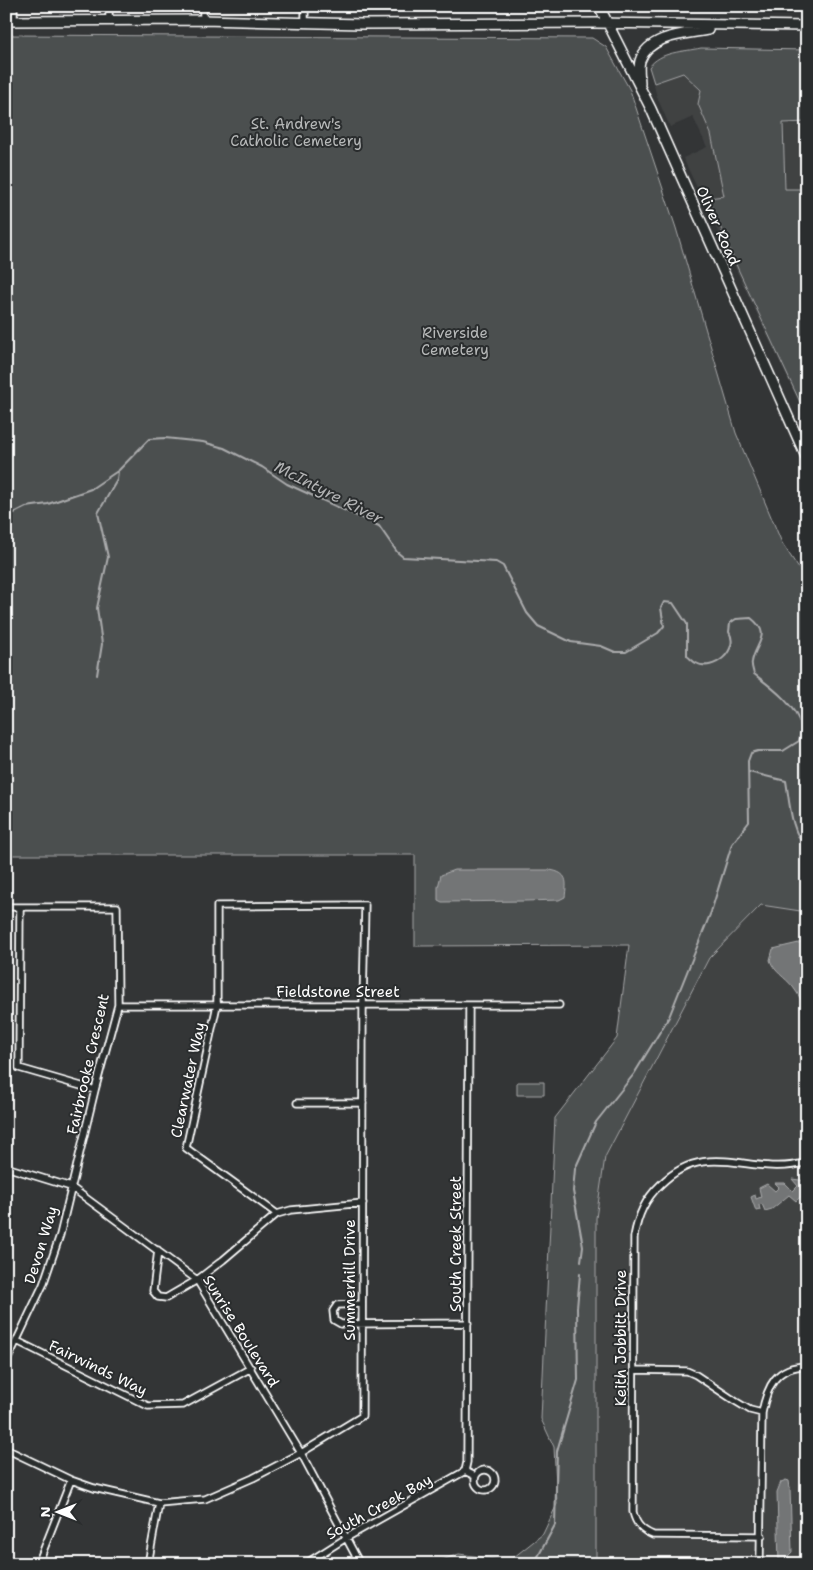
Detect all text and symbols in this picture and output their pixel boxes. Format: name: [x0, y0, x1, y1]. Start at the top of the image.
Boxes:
park label: St. Andrew's Catholic Cemetery: [230, 114, 362, 151]
street label: Oliver Road: [691, 183, 745, 270]
park label: Riverside Cemetery: [421, 323, 489, 360]
water label: McIntyre River: [271, 456, 387, 529]
street label: Fieldstone Street: [276, 982, 400, 1002]
street label: Fairbrooke Crescent: [62, 992, 114, 1136]
street label: Clearwater Way: [166, 1020, 210, 1140]
street label: South Creek Street: [446, 1176, 466, 1312]
street label: Devon Way: [20, 1203, 62, 1287]
street label: Summerhill Drive: [340, 1219, 360, 1341]
street label: Keith Jobbitt Drive: [611, 1270, 631, 1406]
street label: Sunrise Boulevard: [198, 1271, 284, 1391]
street label: Fairwinds Way: [45, 1335, 151, 1401]
street label: South Creek Bay: [322, 1470, 436, 1544]
north arrow: [32, 1488, 82, 1538]
text: N: [36, 1506, 54, 1518]

